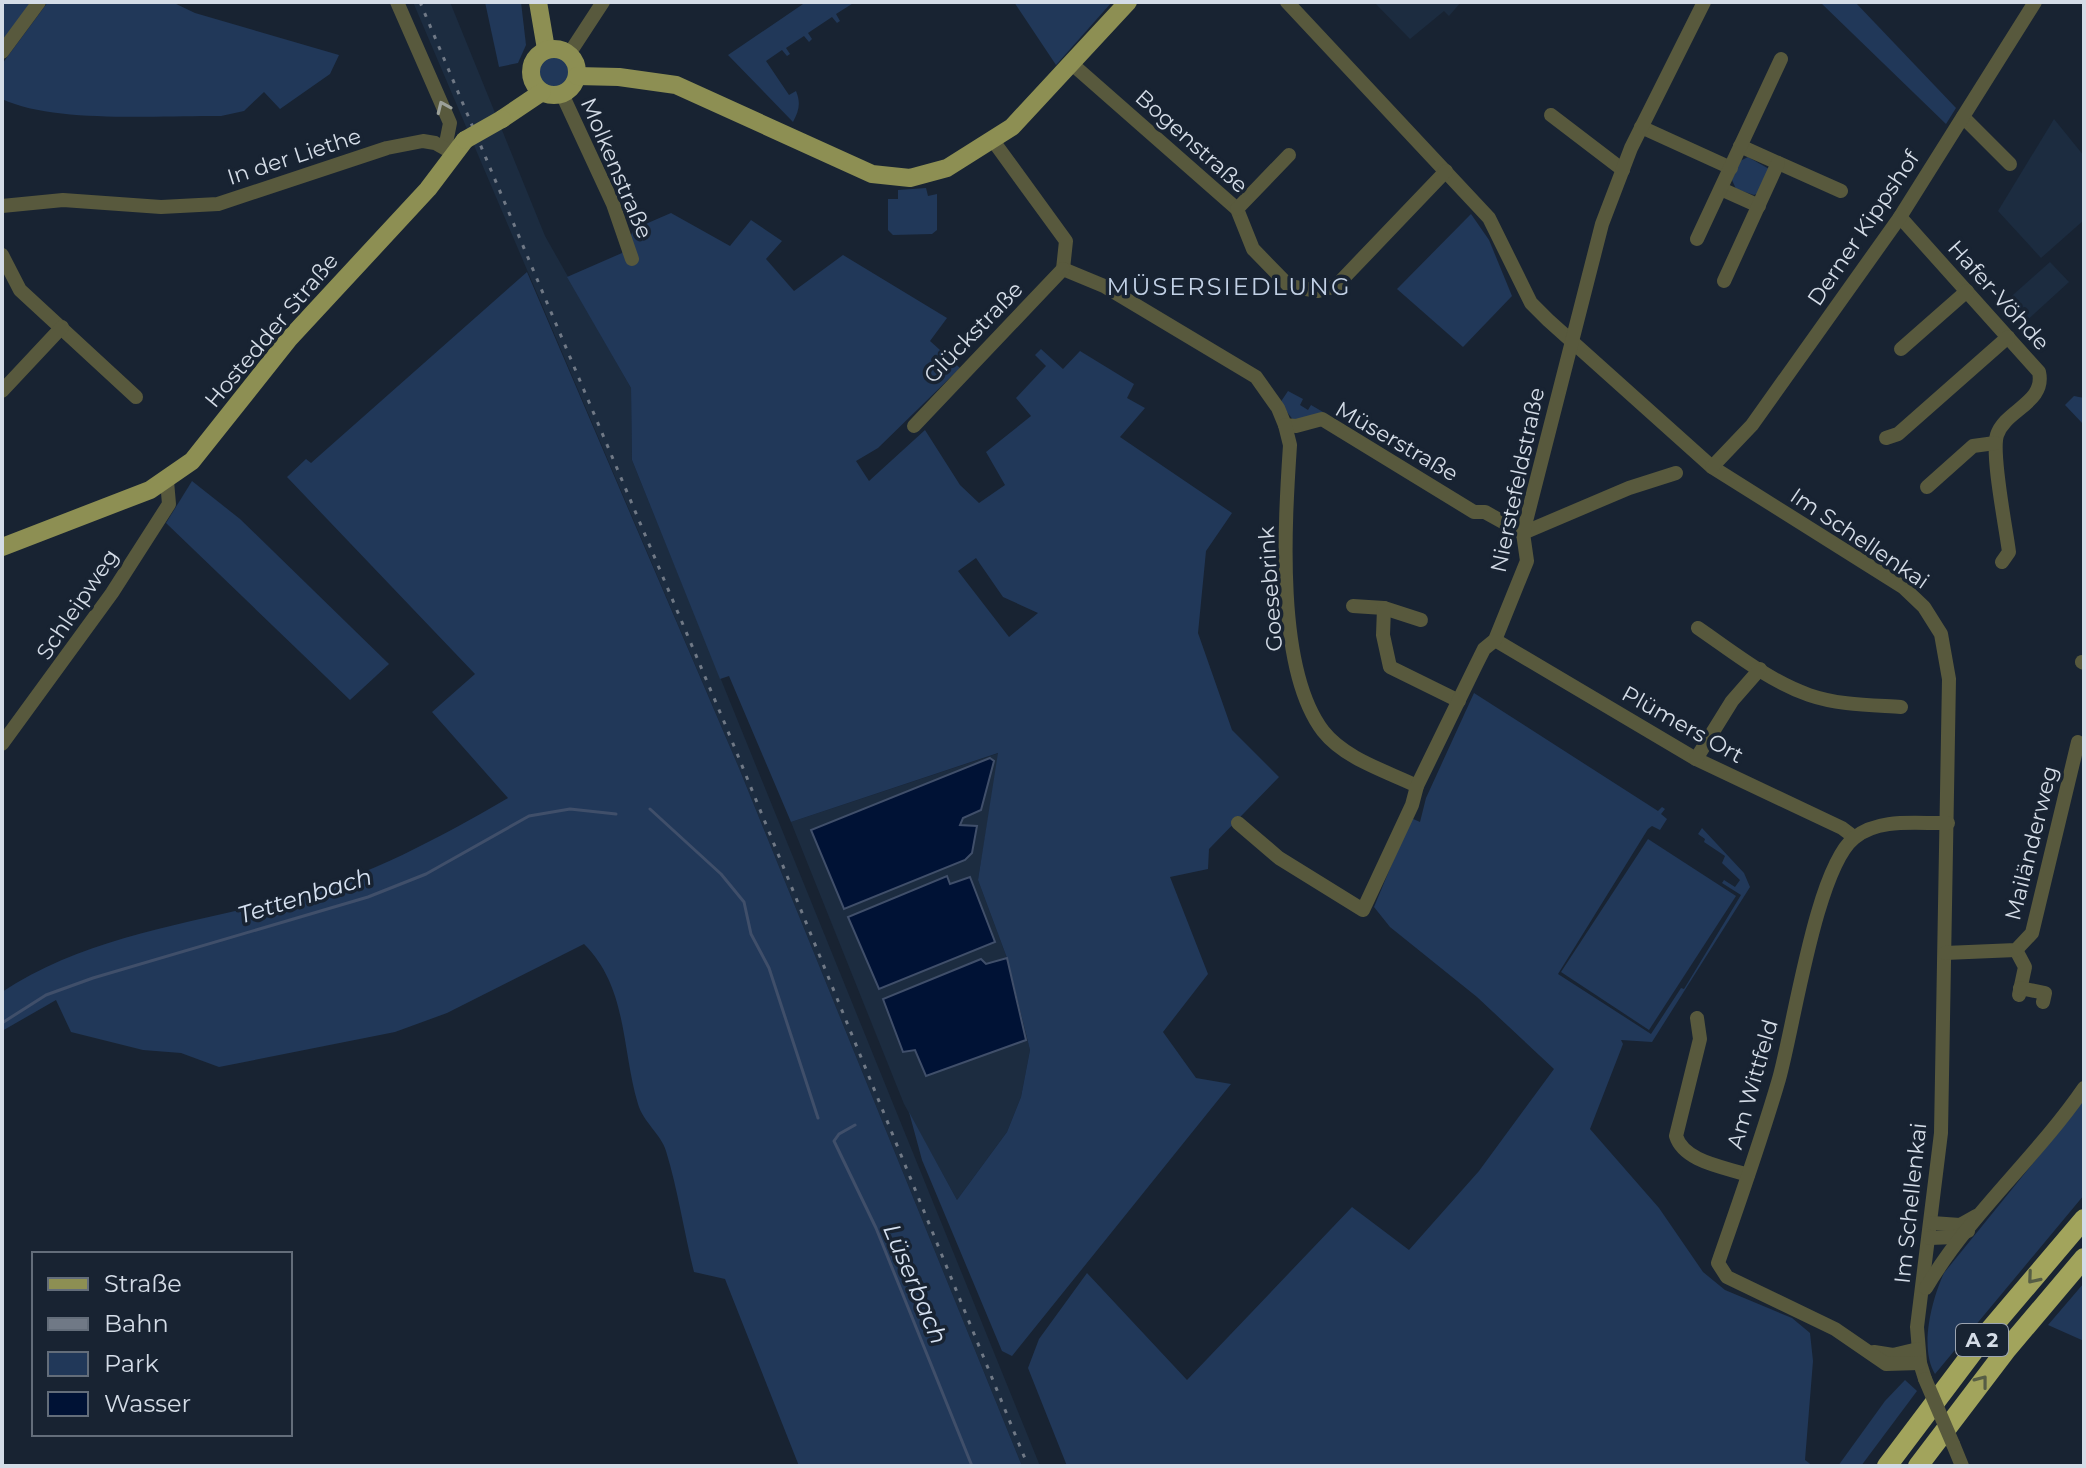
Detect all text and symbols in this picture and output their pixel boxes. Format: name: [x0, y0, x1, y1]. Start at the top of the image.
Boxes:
street label: Bogenstraße: [1130, 84, 1254, 199]
street label: Molkenstraße: [575, 94, 658, 243]
one-way arrow: [436, 100, 452, 115]
street label: In der Liethe: [224, 122, 365, 191]
street label: Derner Kippshof: [1802, 144, 1926, 311]
street label: Hafer-Vöhde: [1942, 235, 2055, 356]
street label: Hostedder Straße: [199, 248, 344, 413]
district label: MÜSERSIEDLUNG: [1107, 272, 1351, 301]
street label: Glückstraße: [918, 276, 1029, 389]
street label: Nierstefeldstraße: [1485, 385, 1550, 575]
street label: Müserstraße: [1331, 395, 1463, 487]
street label: Im Schellenkai: [1785, 482, 1934, 595]
street label: Goesebrink: [1253, 525, 1288, 653]
street label: Schleipweg: [31, 544, 124, 665]
street label: Plümers Ort: [1617, 680, 1748, 769]
street label: Mailänderweg: [1999, 763, 2064, 923]
water label: Tettenbach: [234, 861, 375, 930]
street label: Am Wittfeld: [1721, 1016, 1784, 1152]
street label: Im Schellenkai: [1889, 1121, 1932, 1285]
water label: Lüserbach: [877, 1219, 954, 1348]
legend: [32, 1252, 292, 1436]
text: Straße: [104, 1269, 182, 1298]
one-way arrow: [2028, 1269, 2043, 1283]
text: Bahn: [104, 1309, 169, 1338]
road number: A 2: [1956, 1324, 2008, 1356]
text: Park: [104, 1349, 159, 1378]
one-way arrow: [1972, 1376, 1987, 1391]
text: Wasser: [104, 1389, 191, 1418]

